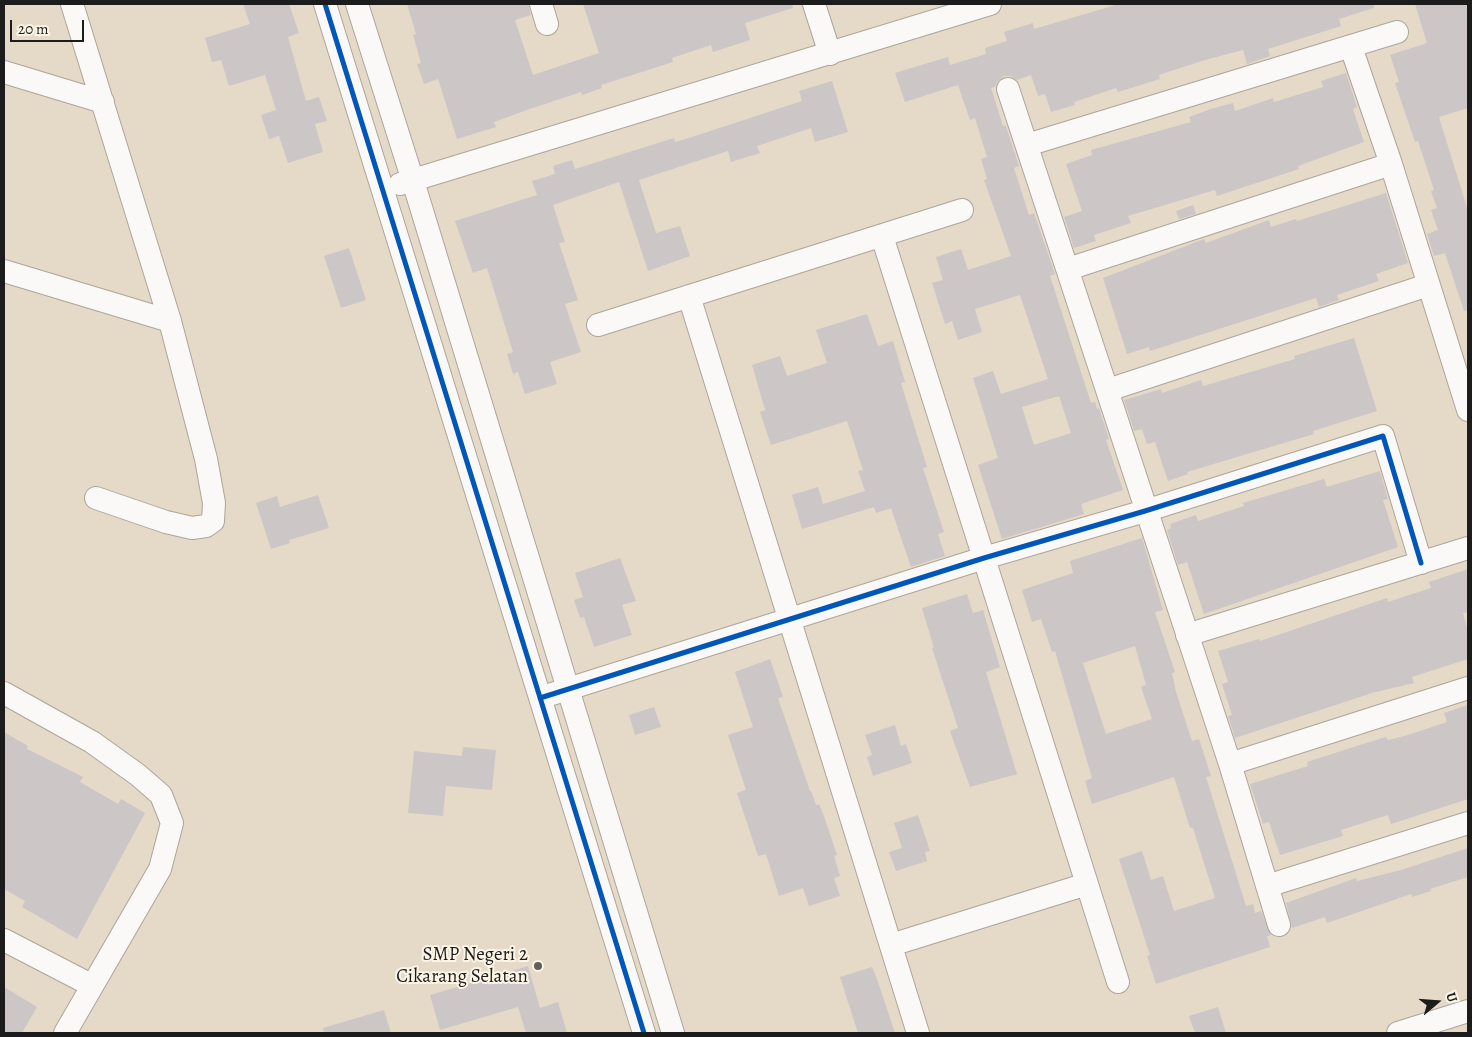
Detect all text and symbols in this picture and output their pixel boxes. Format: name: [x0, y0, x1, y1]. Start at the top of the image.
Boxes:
scale bar: [12, 10, 86, 42]
text: 20 m: [18, 19, 49, 39]
place label: SMP Negeri 2 Cikarang Selatan: [396, 944, 528, 988]
marker: SMP Negeri 2 Cikarang Selatan: [532, 960, 544, 972]
north arrow: [1412, 977, 1462, 1027]
text: U: [1441, 990, 1462, 1005]

